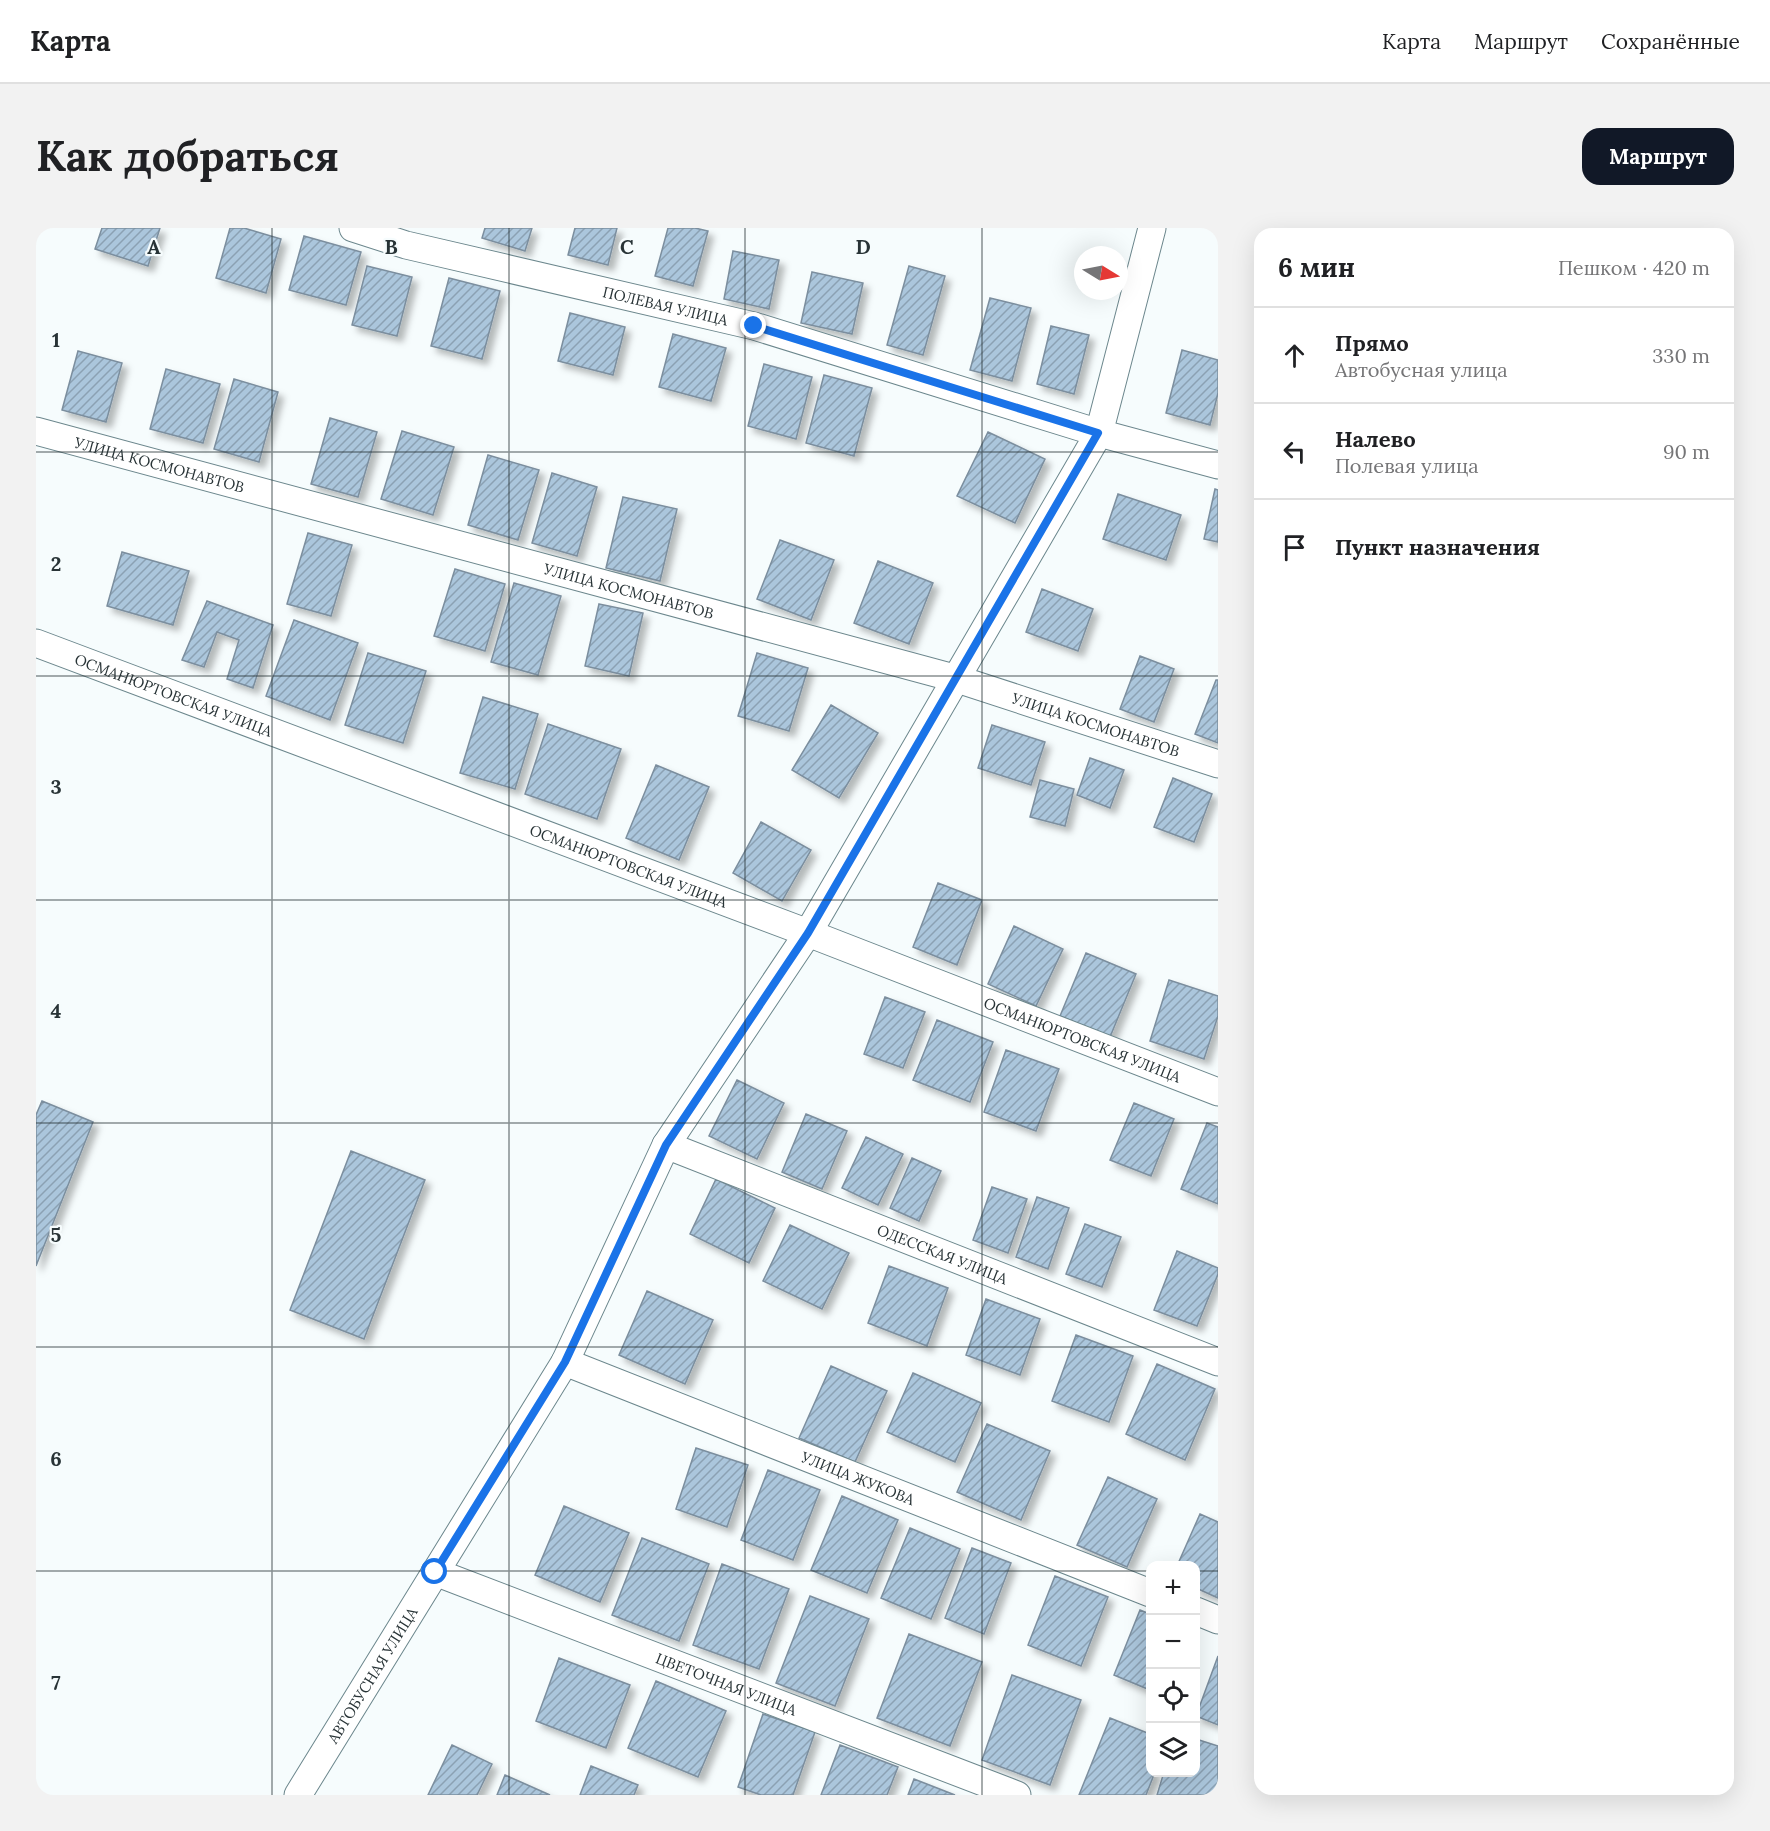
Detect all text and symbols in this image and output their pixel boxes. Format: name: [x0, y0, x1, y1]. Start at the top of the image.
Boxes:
text: Карта: [30, 23, 111, 59]
text: Карта: [1382, 28, 1441, 55]
text: Маршрут: [1474, 28, 1568, 55]
text: Сохранённые: [1601, 28, 1740, 55]
button: Маршрут: [1582, 128, 1734, 185]
text: Как добраться: [36, 129, 339, 183]
text: A: [147, 234, 161, 259]
text: B: [384, 234, 398, 259]
text: C: [620, 234, 634, 259]
text: D: [855, 234, 871, 259]
north arrow: [1074, 246, 1128, 300]
text: 6 мин: [1278, 251, 1355, 284]
text: Пешком · 420 m: [1558, 255, 1710, 280]
street label: ПОЛЕВАЯ УЛИЦА: [601, 282, 731, 329]
route end: [740, 312, 766, 338]
text: 1: [52, 327, 60, 352]
text: Прямо: [1335, 329, 1409, 357]
icon: ahead: [1278, 339, 1311, 372]
text: 330 m: [1652, 343, 1710, 368]
text: Автобусная улица: [1335, 357, 1508, 382]
text: Налево: [1335, 425, 1416, 453]
street label: УЛИЦА КОСМОНАВТОВ: [72, 432, 247, 496]
icon: left: [1278, 435, 1311, 468]
text: 90 m: [1663, 439, 1710, 464]
text: Полевая улица: [1335, 453, 1479, 478]
icon: arrive: [1278, 531, 1311, 564]
text: Пункт назначения: [1335, 533, 1540, 561]
text: 2: [51, 551, 61, 576]
street label: УЛИЦА КОСМОНАВТОВ: [541, 558, 716, 622]
street label: ОСМАНЮРТОВСКАЯ УЛИЦА: [72, 649, 276, 741]
street label: УЛИЦА КОСМОНАВТОВ: [1009, 688, 1182, 760]
text: 3: [50, 774, 62, 799]
street label: ОСМАНЮРТОВСКАЯ УЛИЦА: [527, 820, 731, 912]
street label: ОСМАНЮРТОВСКАЯ УЛИЦА: [981, 993, 1184, 1086]
text: 4: [51, 998, 62, 1023]
street label: ОДЕССКАЯ УЛИЦА: [874, 1219, 1011, 1288]
text: 5: [51, 1222, 62, 1247]
text: 6: [50, 1446, 62, 1471]
street label: УЛИЦА ЖУКОВА: [798, 1446, 918, 1509]
route start: [421, 1558, 447, 1584]
map controls: [1146, 1561, 1200, 1777]
button: +: [1146, 1561, 1200, 1615]
street label: АВТОБУСНАЯ УЛИЦА: [322, 1603, 421, 1747]
button: −: [1146, 1615, 1200, 1669]
street label: ЦВЕТОЧНАЯ УЛИЦА: [653, 1648, 800, 1719]
button: locate: [1146, 1669, 1200, 1723]
text: 7: [51, 1670, 61, 1695]
button: layers: [1146, 1723, 1200, 1777]

